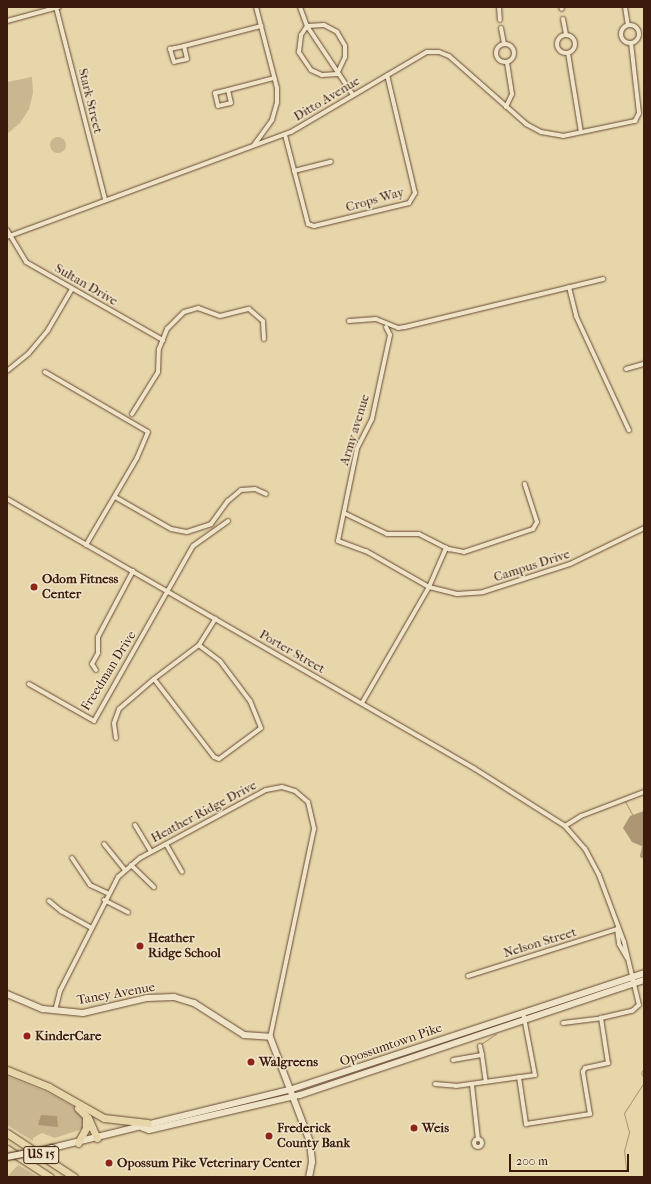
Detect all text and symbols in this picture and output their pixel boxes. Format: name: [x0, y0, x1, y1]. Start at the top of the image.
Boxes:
street label: Stark Street: [74, 67, 106, 135]
street label: Ditto Avenue: [291, 73, 363, 125]
street label: Crops Way: [344, 184, 406, 216]
street label: Sultan Drive: [52, 261, 120, 309]
street label: Army avenue: [337, 392, 373, 468]
street label: Campus Drive: [492, 546, 572, 586]
place label: Odom Fitness Center: [42, 572, 118, 603]
marker: Odom Fitness Center: [29, 582, 39, 592]
street label: Porter Street: [256, 627, 328, 677]
street label: Freedman Drive: [78, 628, 140, 714]
street label: Heather Ridge Drive: [149, 778, 259, 846]
street label: Nelson Street: [502, 924, 578, 962]
place label: Heather Ridge School: [148, 931, 221, 962]
marker: Heather Ridge School: [135, 941, 145, 951]
street label: Taney Avenue: [76, 979, 156, 1009]
street label: Opossumtown Pike: [338, 1020, 444, 1070]
place label: KinderCare: [35, 1028, 101, 1044]
marker: KinderCare: [22, 1031, 32, 1041]
place label: Walgreens: [259, 1054, 318, 1070]
marker: Walgreens: [246, 1057, 256, 1067]
place label: Weis: [422, 1120, 449, 1136]
place label: Frederick County Bank: [277, 1121, 350, 1152]
marker: Weis: [409, 1123, 419, 1133]
marker: Frederick County Bank: [264, 1131, 274, 1141]
road number: US 15: [23, 1145, 59, 1165]
scale bar: [511, 1146, 631, 1172]
text: 200 m: [516, 1154, 548, 1168]
place label: Opossum Pike Veterinary Center: [117, 1155, 302, 1171]
marker: Opossum Pike Veterinary Center: [104, 1158, 114, 1168]

